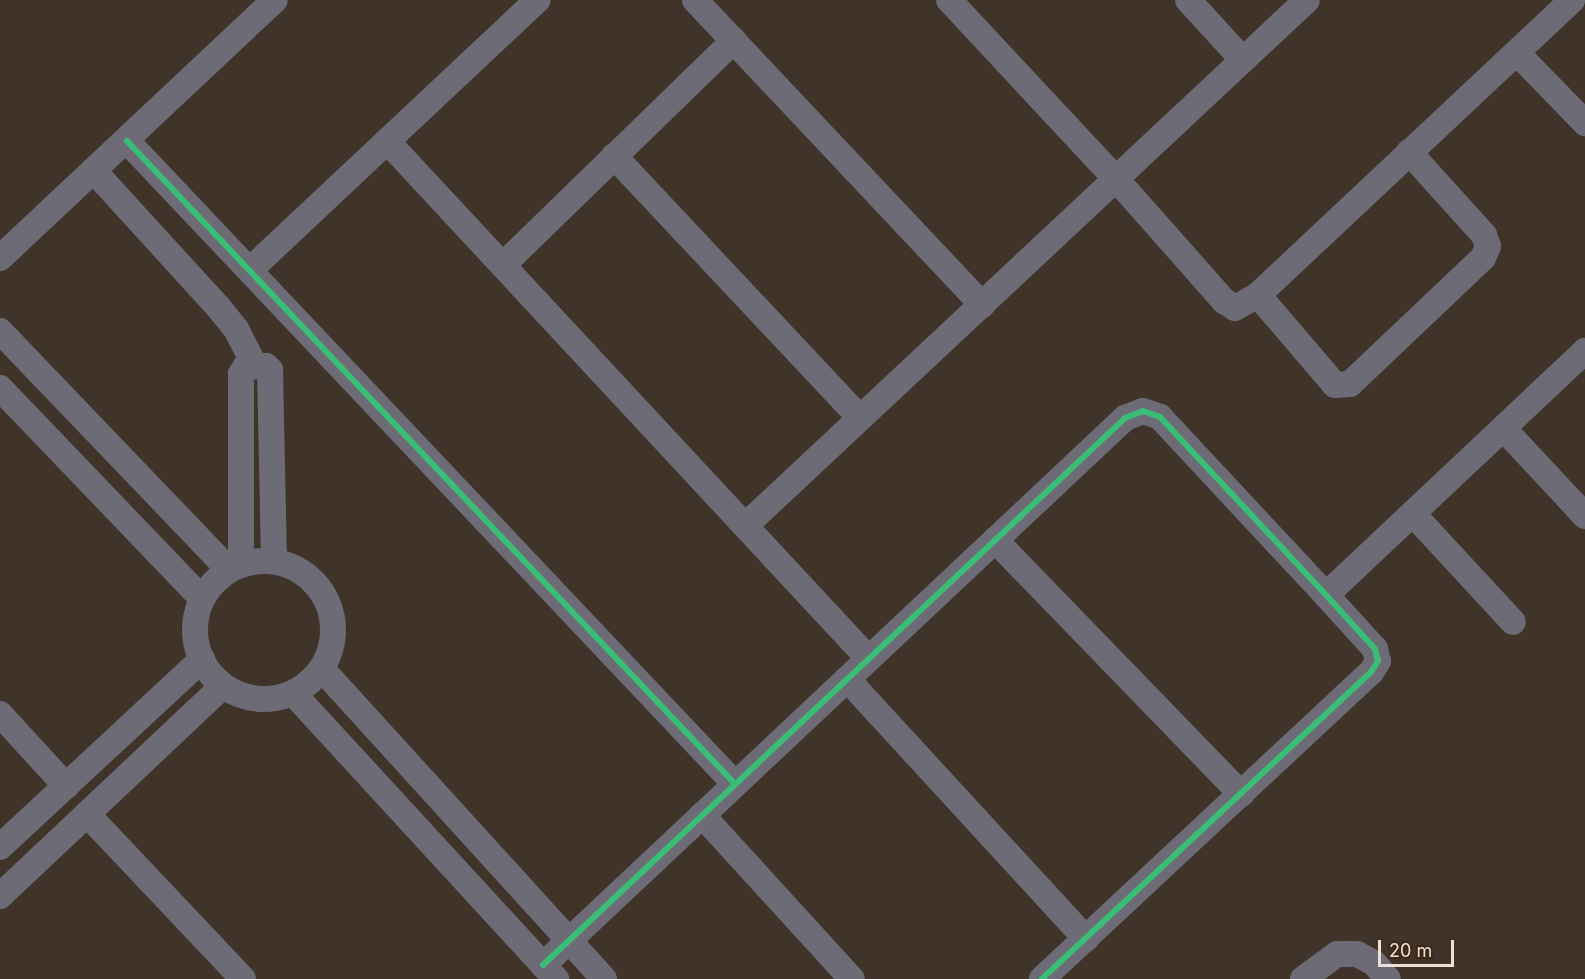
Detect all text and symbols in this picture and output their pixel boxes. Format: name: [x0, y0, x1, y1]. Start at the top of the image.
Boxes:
scale bar: [1381, 928, 1458, 966]
text: 20 m: [1389, 940, 1432, 961]

